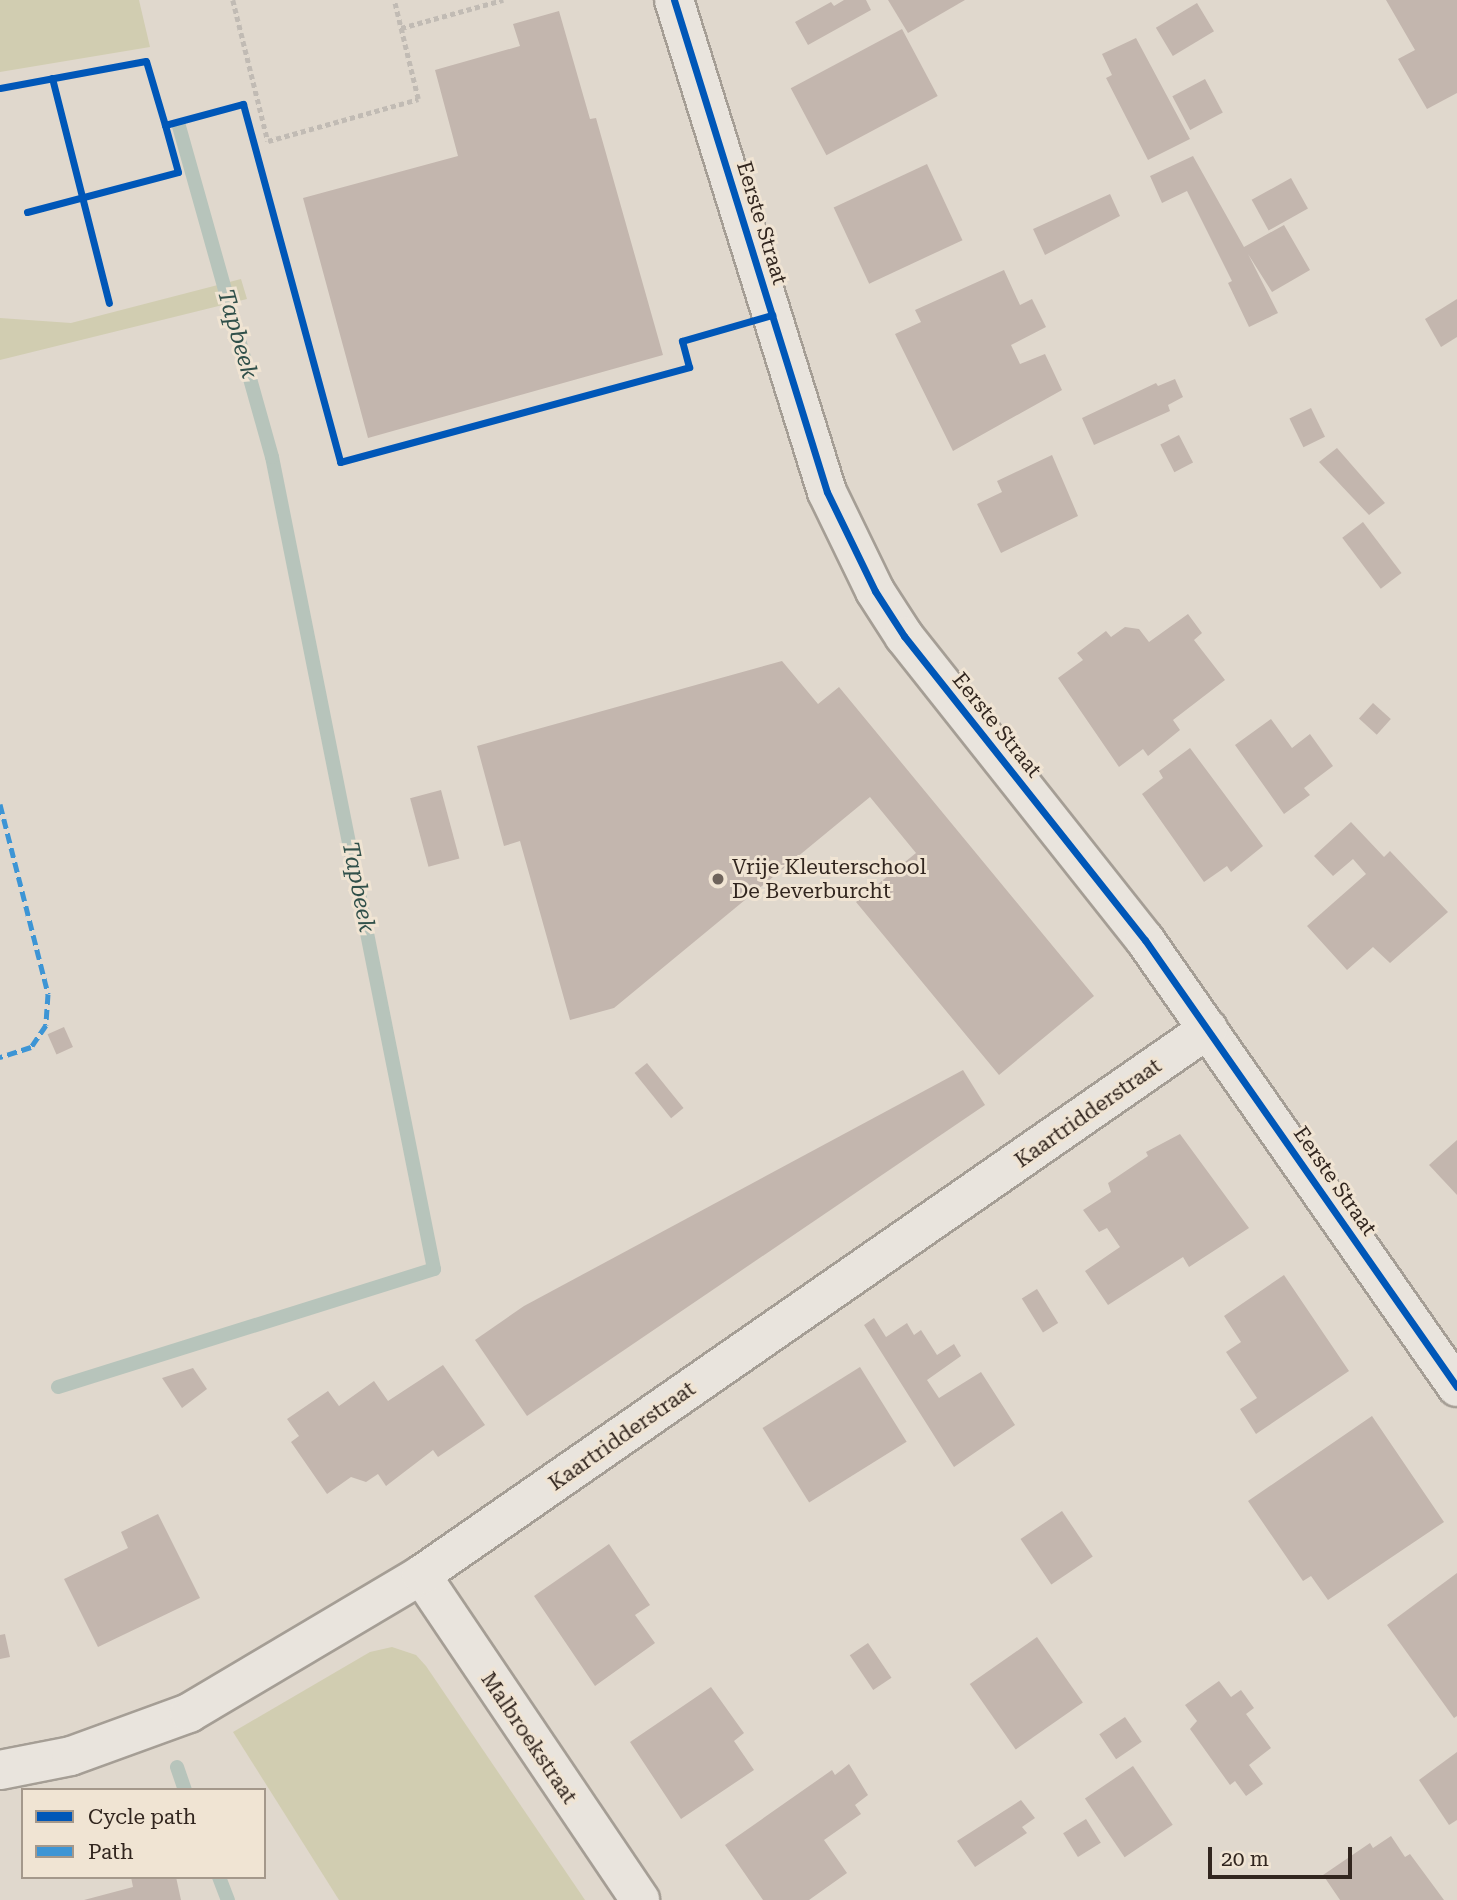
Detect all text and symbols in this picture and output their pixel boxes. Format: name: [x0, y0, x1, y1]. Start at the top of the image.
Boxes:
street label: Eerste Straat: [731, 158, 793, 288]
water label: Tapbeek: [211, 286, 263, 382]
street label: Eerste Straat: [947, 667, 1047, 783]
water label: Tapbeek: [336, 839, 380, 935]
place label: Vrije Kleuterschool De Beverburcht: [732, 854, 926, 904]
marker: Vrije Kleuterschool De Beverburcht: [710, 871, 726, 887]
street label: Kaartridderstraat: [1010, 1053, 1166, 1173]
street label: Eerste Straat: [1288, 1122, 1382, 1240]
street label: Kaartridderstraat: [544, 1376, 700, 1496]
street label: Malbroekstraat: [476, 1667, 582, 1809]
legend: [21, 1788, 266, 1879]
text: Cycle path: [88, 1805, 196, 1829]
scale bar: [1212, 1834, 1356, 1878]
text: Path: [88, 1840, 134, 1864]
text: 20 m: [1221, 1847, 1269, 1871]

